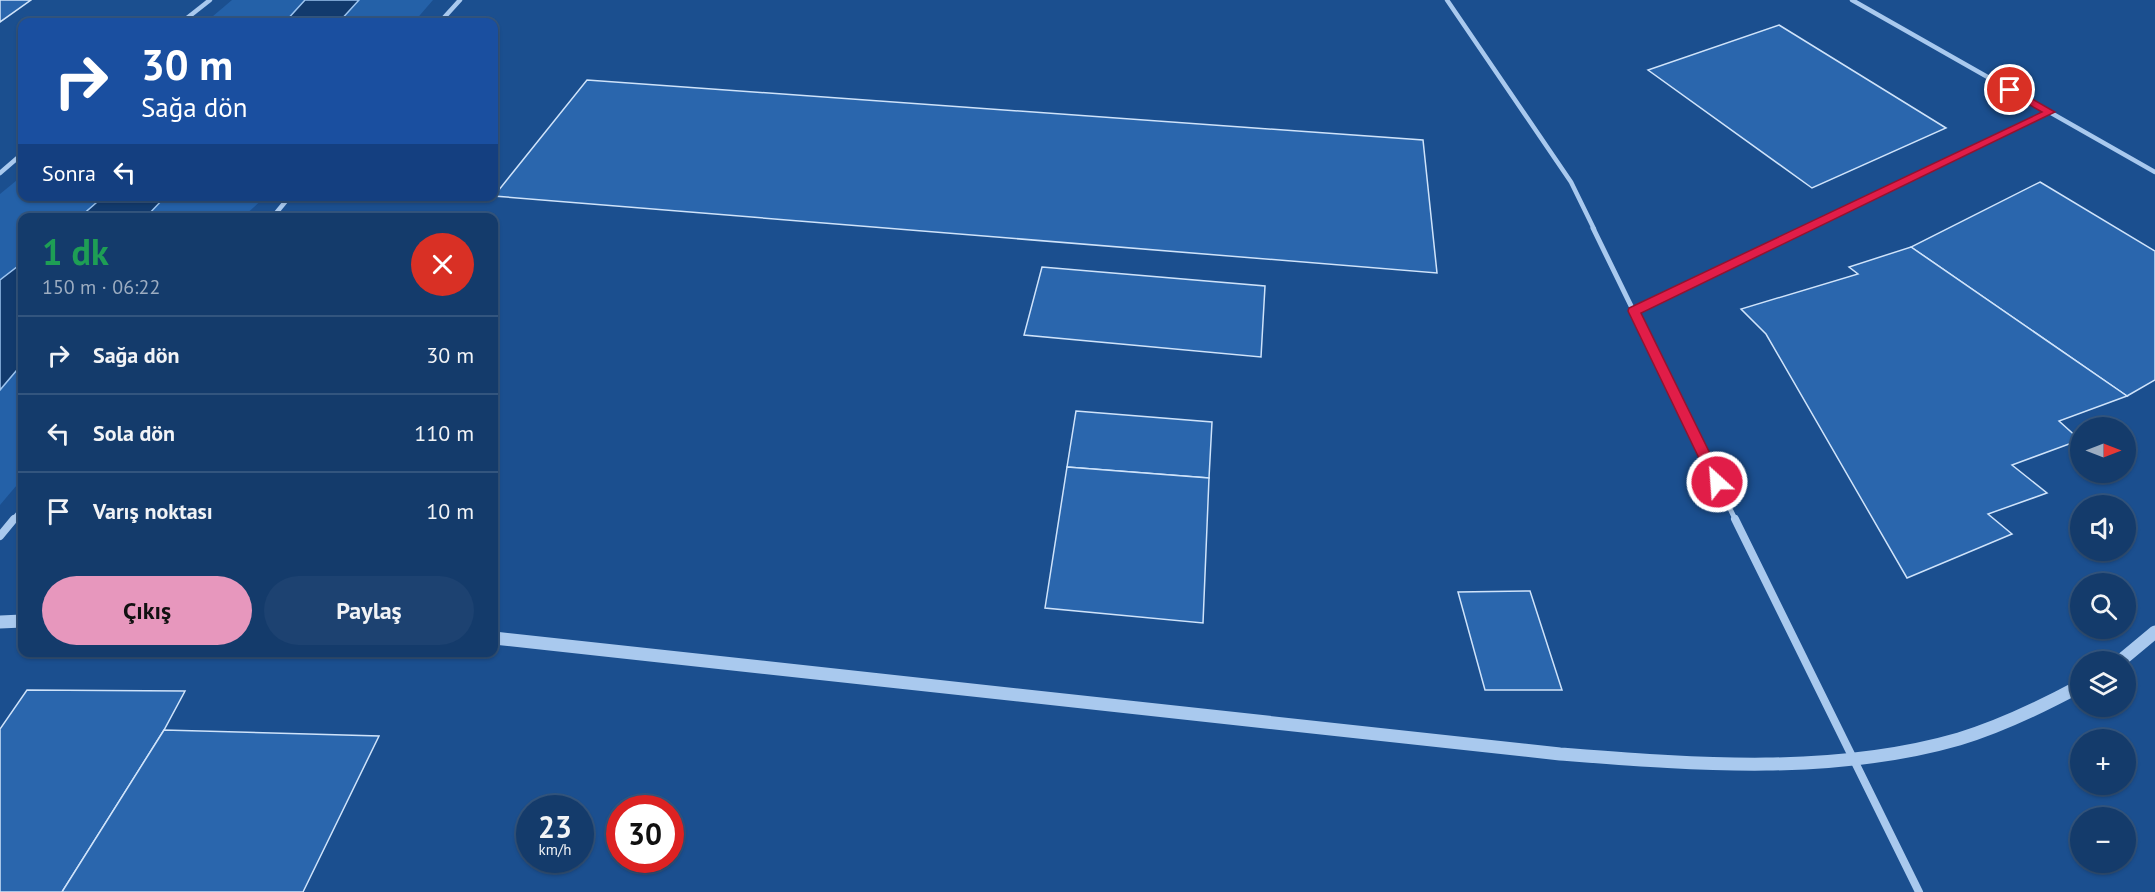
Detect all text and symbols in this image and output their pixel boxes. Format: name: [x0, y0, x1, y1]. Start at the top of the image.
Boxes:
text: 30 m: [141, 37, 233, 92]
icon: right: [42, 42, 120, 120]
pin: [1984, 64, 2035, 115]
icon: arrive: [1993, 73, 2026, 106]
text: Sağa dön: [141, 90, 248, 124]
icon: left: [108, 156, 141, 189]
text: Sonra: [42, 159, 96, 187]
text: 1 dk: [42, 228, 109, 275]
button: close: [411, 233, 474, 296]
text: 150 m · 06:22: [42, 274, 160, 300]
icon: right: [42, 339, 75, 372]
text: Sağa dön: [93, 341, 180, 369]
text: 30 m: [426, 341, 474, 369]
icon: left: [42, 417, 75, 450]
north arrow: [2070, 417, 2136, 483]
map controls: [2070, 417, 2136, 873]
text: Sola dön: [93, 419, 175, 447]
text: 110 m: [414, 419, 474, 447]
position arrow: [1685, 450, 1749, 514]
icon: arrive: [42, 495, 75, 528]
button: sound: [2070, 495, 2136, 561]
text: Varış noktası: [93, 497, 213, 525]
text: 10 m: [426, 497, 474, 525]
button: search: [2070, 573, 2136, 639]
button: Çıkış: [42, 576, 252, 645]
button: Paylaş: [264, 576, 474, 645]
button: layers: [2070, 651, 2136, 717]
button: +: [2070, 729, 2136, 795]
speed limit sign: 30: [606, 795, 684, 873]
text: 23: [538, 807, 572, 846]
button: −: [2070, 807, 2136, 873]
text: km/h: [539, 840, 571, 859]

